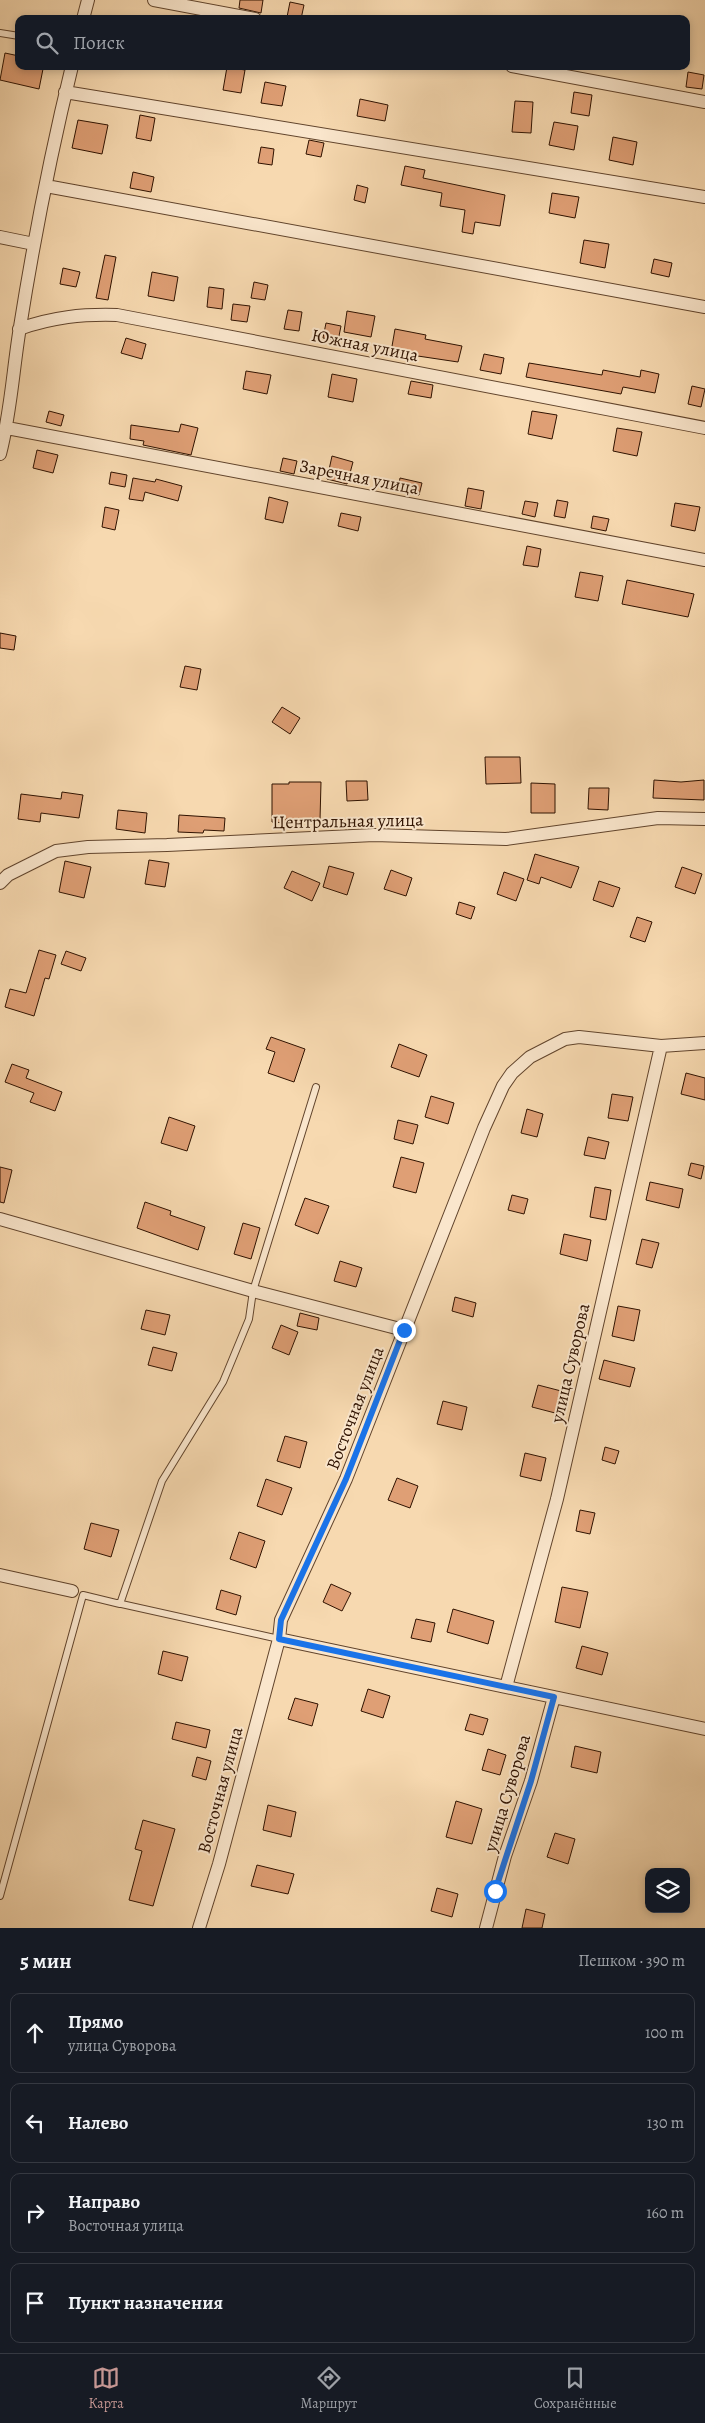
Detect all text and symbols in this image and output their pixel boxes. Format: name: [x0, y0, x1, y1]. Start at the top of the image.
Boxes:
search box: [15, 15, 690, 70]
icon: search: [33, 29, 61, 57]
text: Поиск: [73, 30, 125, 56]
street label: Южная улица: [309, 323, 421, 367]
street label: Заречная улица: [297, 454, 421, 500]
street label: Центральная улица: [272, 808, 424, 834]
street label: улица Суворова: [544, 1300, 596, 1426]
route end: [393, 1319, 416, 1342]
street label: Восточная улица: [320, 1342, 390, 1473]
street label: Восточная улица: [192, 1723, 249, 1856]
street label: улица Суворова: [477, 1731, 536, 1856]
map controls: [645, 1868, 690, 1913]
button: layers: [645, 1868, 690, 1913]
route start: [484, 1880, 507, 1903]
text: 5 мин: [20, 1947, 72, 1975]
text: Пешком · 390 m: [578, 1950, 685, 1972]
text: Прямо: [68, 2009, 123, 2035]
icon: ahead: [21, 2019, 49, 2047]
text: 100 m: [645, 2022, 684, 2044]
text: улица Суворова: [68, 2035, 176, 2057]
icon: left: [21, 2109, 49, 2137]
text: Налево: [68, 2110, 128, 2136]
text: 130 m: [647, 2112, 684, 2134]
text: Направо: [68, 2189, 140, 2215]
icon: right: [21, 2199, 49, 2227]
text: 160 m: [646, 2202, 684, 2224]
text: Восточная улица: [68, 2215, 184, 2237]
icon: arrive: [21, 2289, 49, 2317]
text: Пункт назначения: [68, 2290, 223, 2316]
tab: Карта: [88, 2364, 124, 2413]
tab: Маршрут: [301, 2364, 357, 2413]
tab: Сохранённые: [534, 2364, 617, 2413]

